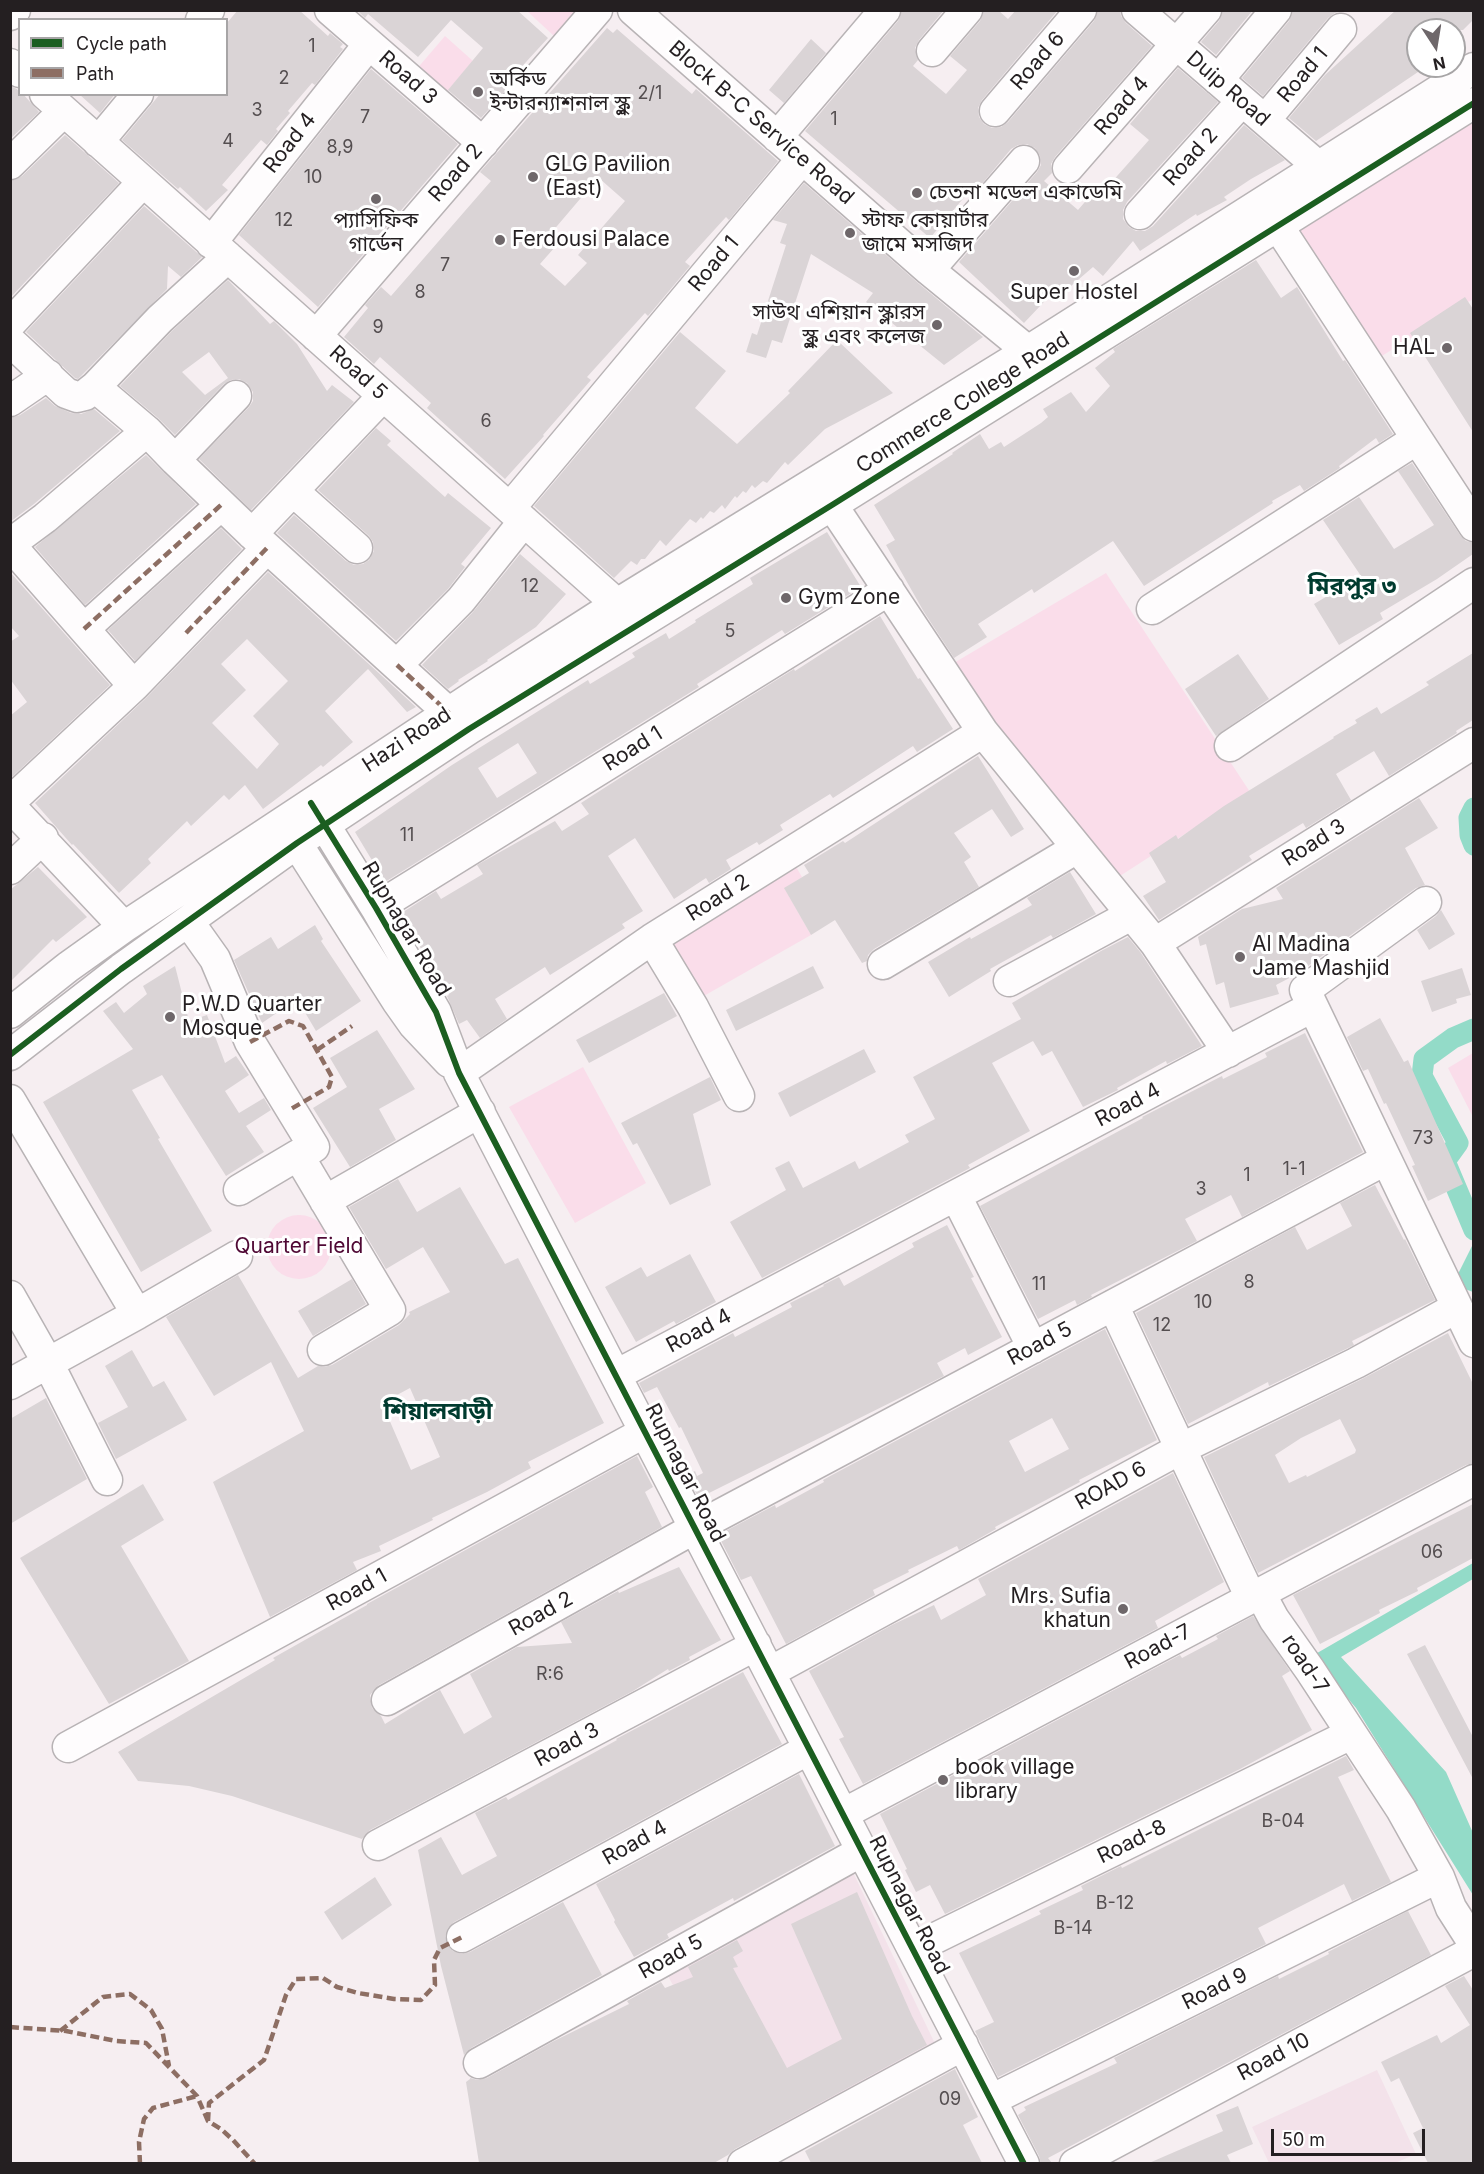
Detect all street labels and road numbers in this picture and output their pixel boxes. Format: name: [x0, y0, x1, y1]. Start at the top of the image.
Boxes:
street label: Road 6: [1006, 26, 1070, 96]
street label: Block B-C Service Road: [663, 36, 859, 210]
street label: Road 1: [1272, 42, 1334, 108]
street label: Road 3: [373, 46, 443, 110]
street label: Duip Road: [1181, 46, 1275, 132]
street label: Road 4: [1089, 71, 1155, 141]
street label: Road 4: [258, 108, 322, 178]
street label: Road 2: [1158, 123, 1224, 191]
street label: Road 2: [424, 139, 488, 207]
street label: Road 1: [683, 231, 745, 297]
street label: Commerce College Road: [852, 327, 1074, 479]
street label: Road 5: [324, 340, 392, 406]
street label: Hazi Road: [358, 702, 456, 778]
street label: Road 1: [599, 721, 667, 777]
street label: Road 3: [1278, 814, 1350, 872]
street label: Rupnagar Road: [356, 857, 456, 1001]
street label: Road 2: [682, 869, 754, 927]
street label: Road 4: [1091, 1077, 1165, 1133]
street label: Road 4: [662, 1303, 736, 1359]
street label: Road 5: [1003, 1317, 1077, 1371]
street label: Rupnagar Road: [639, 1400, 731, 1546]
street label: ROAD 6: [1071, 1456, 1151, 1516]
street label: Road 1: [322, 1563, 392, 1617]
street label: Road 2: [505, 1586, 577, 1642]
street label: Road-7: [1120, 1619, 1196, 1675]
street label: road-7: [1276, 1630, 1334, 1698]
street label: Road 3: [530, 1718, 604, 1772]
street label: Road 4: [598, 1815, 672, 1871]
street label: Road-8: [1094, 1815, 1170, 1869]
street label: Rupnagar Road: [863, 1832, 955, 1978]
street label: Road 5: [635, 1929, 707, 1985]
street label: Road 9: [1178, 1962, 1252, 2016]
street label: Road 10: [1233, 2027, 1315, 2087]

